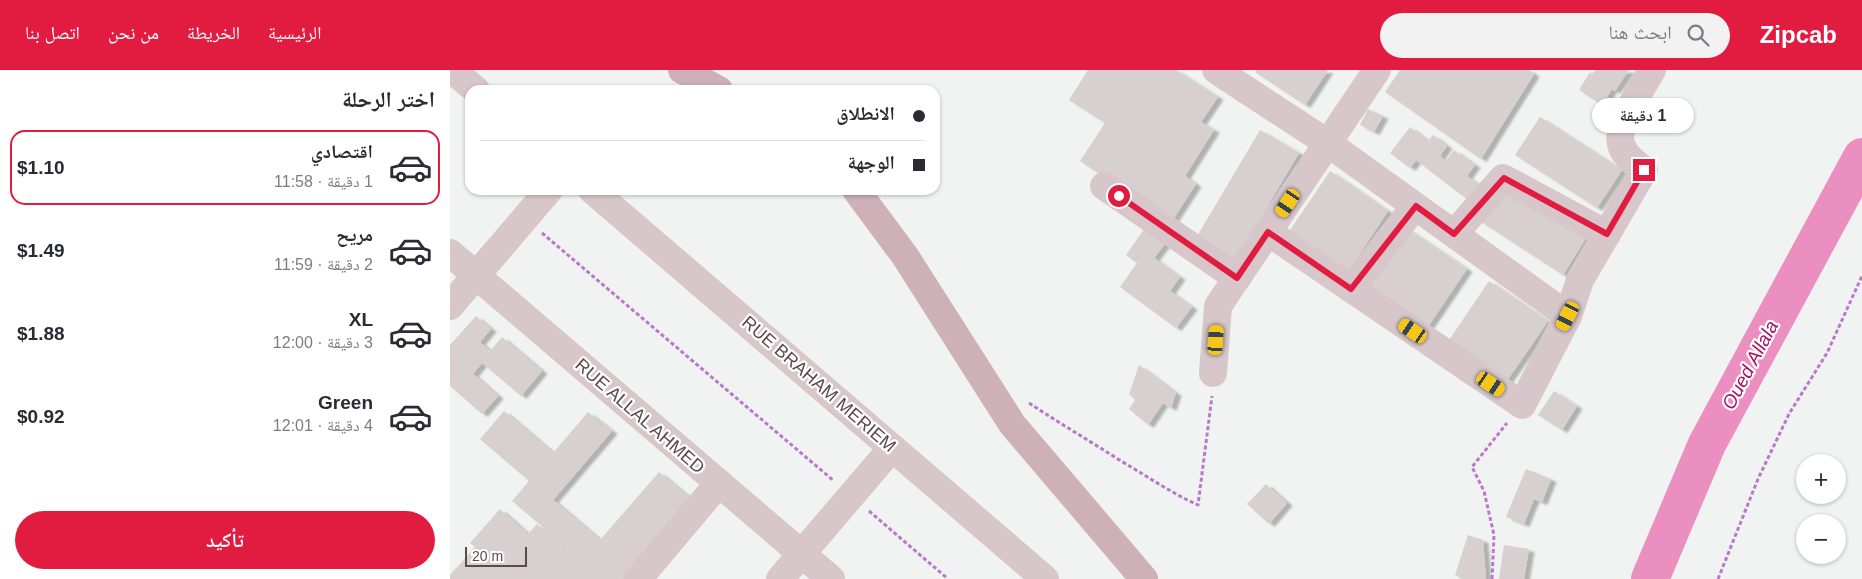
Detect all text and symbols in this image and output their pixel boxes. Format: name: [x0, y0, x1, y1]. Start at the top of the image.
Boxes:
search box: [1380, 13, 1730, 58]
icon: search: [1684, 21, 1712, 49]
text: Zipcab: [1760, 21, 1837, 48]
text: ابحث هنا: [1608, 22, 1672, 43]
text: اتصل بنا: [25, 23, 80, 43]
text: من نحن: [108, 23, 159, 43]
text: الخريطة: [187, 23, 240, 43]
text: الرئيسية: [268, 23, 321, 43]
text: اختر الرحلة: [342, 87, 435, 112]
callout: 1 دقيقة: [1593, 98, 1695, 132]
text: الانطلاق: [836, 103, 895, 124]
text: 1 دقيقة: [1620, 107, 1666, 124]
text: اقتصادي: [311, 141, 373, 162]
icon: car: [388, 145, 433, 190]
text: الوجهة: [847, 152, 895, 173]
text: $1.10: [17, 157, 65, 178]
route end: [1633, 159, 1655, 181]
text: 1 دقيقة · 11:58: [274, 173, 373, 190]
route start: [1108, 185, 1130, 207]
car: [1273, 186, 1302, 220]
text: مريح: [336, 224, 373, 245]
icon: car: [388, 228, 433, 273]
text: $1.49: [17, 240, 65, 261]
text: 2 دقيقة · 11:59: [274, 256, 373, 273]
car: [1554, 299, 1581, 333]
text: XL: [349, 309, 373, 330]
icon: car: [388, 311, 433, 356]
street label: RUE BRAHAM MERIEM: [738, 312, 900, 456]
car: [1396, 316, 1429, 346]
water label: Oued Allala: [1718, 317, 1782, 413]
text: $1.88: [17, 323, 65, 344]
car: [1207, 325, 1224, 355]
text: 3 دقيقة · 12:00: [273, 334, 373, 351]
street label: RUE ALLAL AHMED: [571, 355, 709, 477]
car: [1474, 369, 1507, 399]
text: Green: [318, 392, 373, 413]
icon: car: [388, 394, 433, 439]
text: $0.92: [17, 406, 65, 427]
text: 4 دقيقة · 12:01: [273, 417, 373, 434]
map controls: [1796, 454, 1846, 564]
button: +: [1796, 454, 1846, 504]
button: تأكيد: [15, 511, 435, 569]
button: −: [1796, 514, 1846, 564]
scale bar: [465, 544, 528, 567]
text: 20 m: [472, 548, 503, 564]

